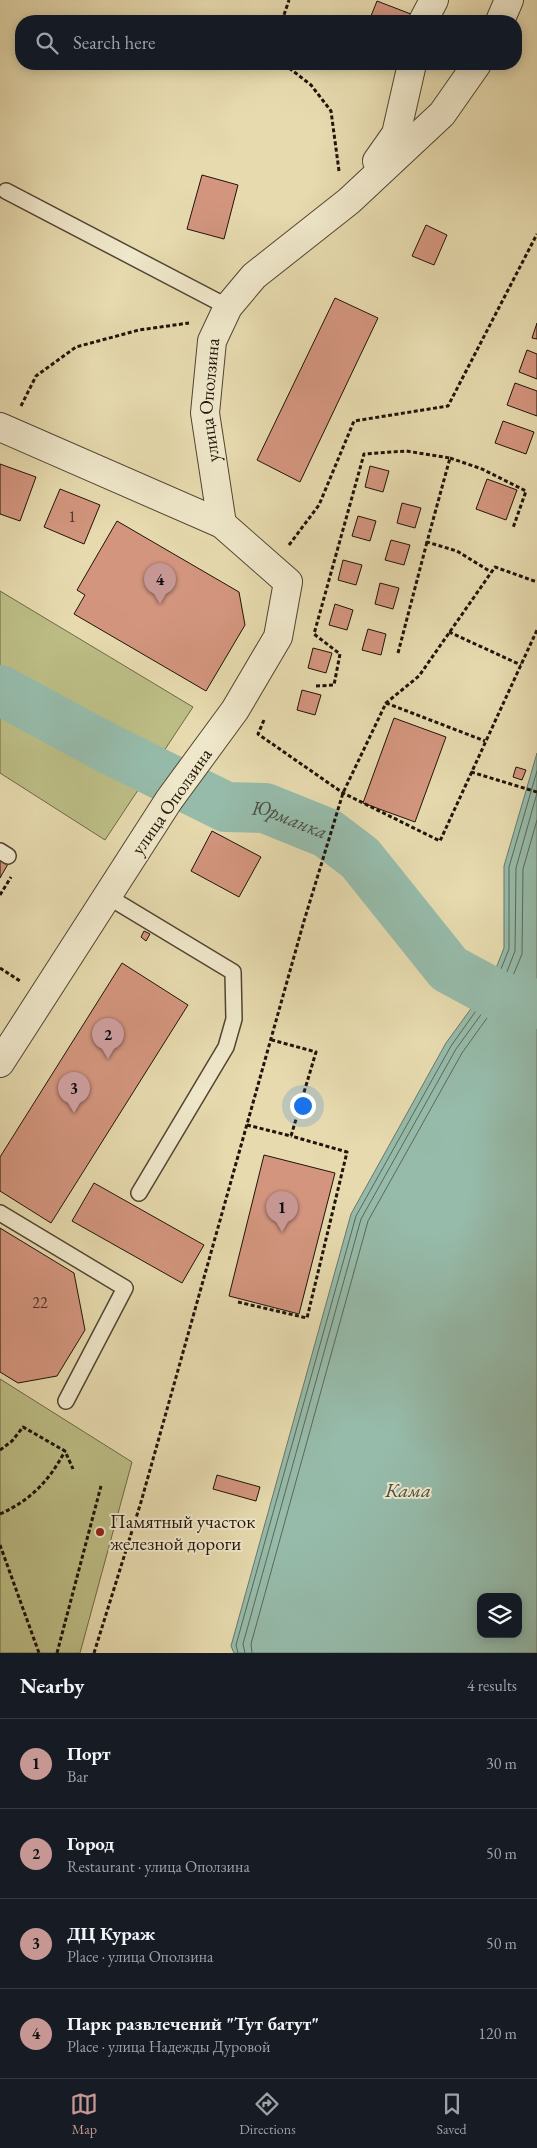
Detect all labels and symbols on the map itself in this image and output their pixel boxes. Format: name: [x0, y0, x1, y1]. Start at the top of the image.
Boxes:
street label: улица Оползина: [193, 336, 225, 464]
house number: 1: [68, 506, 76, 527]
pin: 4: [144, 563, 176, 604]
street label: улица Оползина: [125, 743, 218, 860]
water label: Юрманка: [250, 795, 331, 845]
pin: 2: [92, 1018, 124, 1059]
pin: 3: [58, 1072, 90, 1113]
your location: [290, 1093, 316, 1119]
pin: 1: [266, 1191, 298, 1232]
house number: 22: [32, 1292, 48, 1313]
water label: Кама: [384, 1477, 431, 1503]
place label: Памятный участок железной дороги: [110, 1509, 255, 1556]
marker: Памятный участок железной дороги: [94, 1526, 106, 1538]

